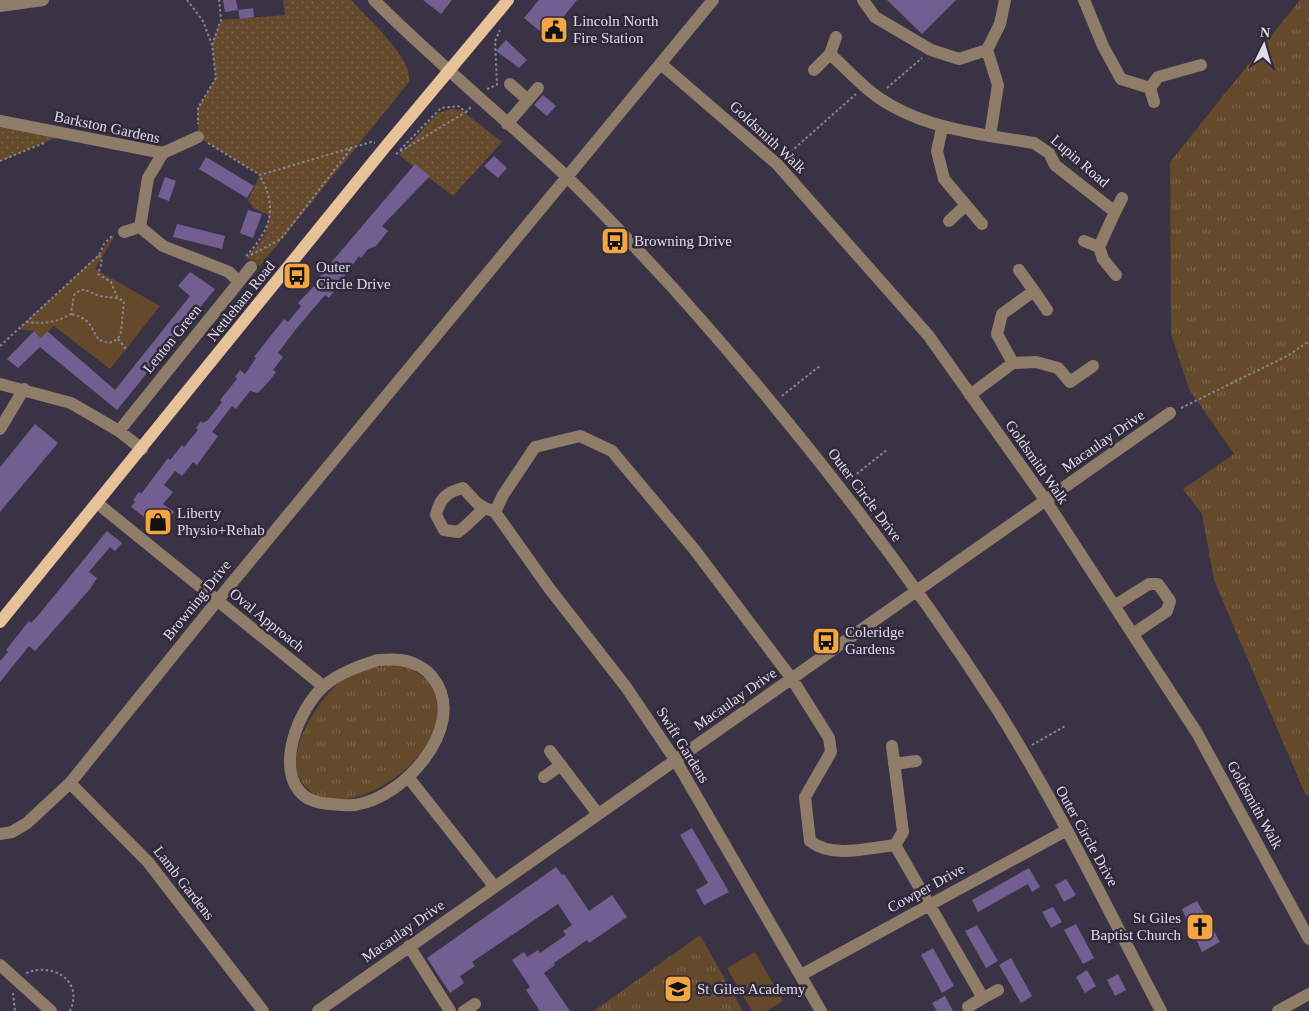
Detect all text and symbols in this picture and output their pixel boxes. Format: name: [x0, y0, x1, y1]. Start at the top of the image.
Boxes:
place label: Lincoln North Fire Station: [573, 13, 659, 46]
public building icon: Lincoln North Fire Station: [539, 15, 569, 45]
north arrow: [1239, 20, 1289, 70]
text: N: [1259, 25, 1271, 40]
street label: Goldsmith Walk: [727, 98, 810, 177]
street label: Barkston Gardens: [53, 108, 162, 146]
street label: Lupin Road: [1048, 132, 1113, 191]
bus stop icon: Browning Drive: [600, 226, 630, 256]
place label: Browning Drive: [634, 233, 732, 249]
street label: Nettleham Road: [204, 258, 278, 344]
place label: Outer Circle Drive: [316, 259, 391, 292]
bus stop icon: Outer Circle Drive: [282, 261, 312, 291]
street label: Lenton Green: [140, 301, 205, 376]
street label: Macaulay Drive: [1059, 406, 1148, 475]
street label: Goldsmith Walk: [1002, 417, 1072, 507]
street label: Outer Circle Drive: [825, 445, 905, 545]
place label: Liberty Physio+Rehab: [177, 505, 265, 538]
shop icon: Liberty Physio+Rehab: [143, 507, 173, 537]
street label: Browning Drive: [160, 557, 234, 643]
street label: Oval Approach: [227, 585, 308, 655]
place label: Coleridge Gardens: [845, 624, 904, 657]
bus stop icon: Coleridge Gardens: [811, 626, 841, 656]
street label: Macaulay Drive: [691, 664, 780, 733]
street label: Swift Gardens: [653, 704, 713, 786]
street label: Goldsmith Walk: [1224, 758, 1286, 852]
street label: Outer Circle Drive: [1053, 783, 1121, 889]
street label: Lamb Gardens: [150, 843, 218, 923]
street label: Cowper Drive: [885, 860, 968, 916]
street label: Macaulay Drive: [359, 896, 448, 965]
place label: St Giles Baptist Church: [1091, 910, 1181, 943]
church icon: St Giles Baptist Church: [1185, 912, 1215, 942]
school or university icon: St Giles Academy: [663, 974, 693, 1004]
place label: St Giles Academy: [697, 981, 806, 997]

